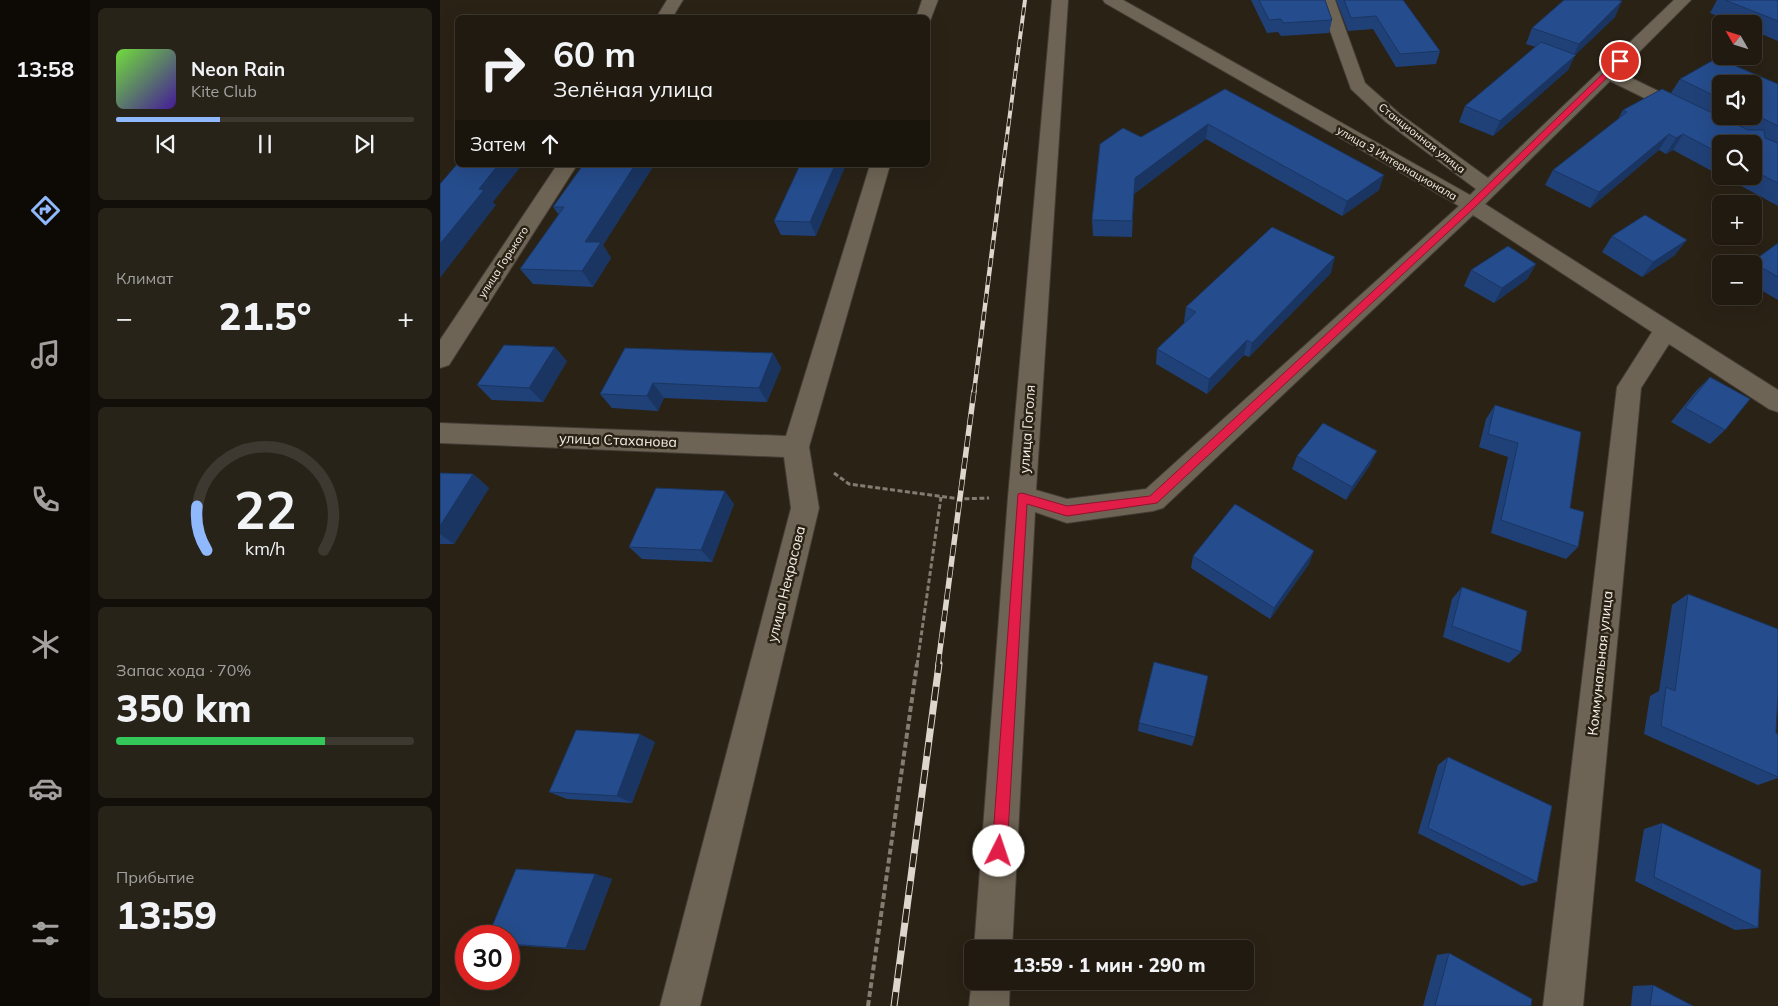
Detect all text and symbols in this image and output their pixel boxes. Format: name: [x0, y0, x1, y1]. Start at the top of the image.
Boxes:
north arrow: [1712, 15, 1762, 65]
map controls: [1712, 15, 1762, 305]
text: 60 m: [553, 32, 636, 76]
icon: right: [470, 35, 535, 100]
pin: [1599, 40, 1641, 82]
icon: arrive: [1606, 47, 1634, 75]
text: 13:58: [16, 55, 74, 83]
text: Neon Rain: [191, 57, 285, 81]
text: Зелёная улица: [553, 75, 713, 103]
button: sound: [1712, 75, 1762, 125]
text: Kite Club: [191, 81, 257, 101]
street label: Станционная улица: [1376, 100, 1468, 176]
street label: улица 3 Интернационала: [1334, 123, 1460, 203]
icon: previous: [152, 130, 180, 158]
icon: pause: [251, 130, 279, 158]
icon: next: [350, 130, 378, 158]
icon: ahead: [536, 130, 564, 158]
text: Затем: [470, 132, 526, 156]
button: search: [1712, 135, 1762, 185]
icon: directions: [28, 193, 63, 228]
button: +: [1712, 195, 1762, 245]
street label: улица Горького: [475, 224, 531, 300]
button: −: [1712, 255, 1762, 305]
text: Климат: [116, 268, 173, 288]
text: 21.5°: [219, 292, 311, 340]
text: −: [116, 300, 133, 335]
text: +: [397, 300, 414, 335]
icon: music: [28, 337, 63, 372]
street label: улица Гоголя: [1015, 384, 1039, 474]
street label: улица Стаханова: [559, 429, 677, 451]
text: 22: [234, 477, 296, 542]
icon: phone: [28, 482, 63, 517]
street label: улица Некрасова: [763, 524, 809, 644]
text: km/h: [245, 537, 285, 559]
street label: Коммунальная улица: [1583, 590, 1617, 736]
icon: climate: [28, 627, 63, 662]
text: Запас хода · 70%: [116, 660, 251, 680]
text: 350 km: [116, 684, 252, 732]
icon: car: [28, 771, 63, 806]
position arrow: [972, 824, 1024, 876]
text: Прибытие: [116, 867, 194, 887]
text: 13:59: [116, 891, 217, 939]
icon: filters: [28, 916, 63, 951]
speed limit sign: 30: [455, 925, 520, 990]
text: 13:59 · 1 мин · 290 m: [1012, 953, 1206, 977]

